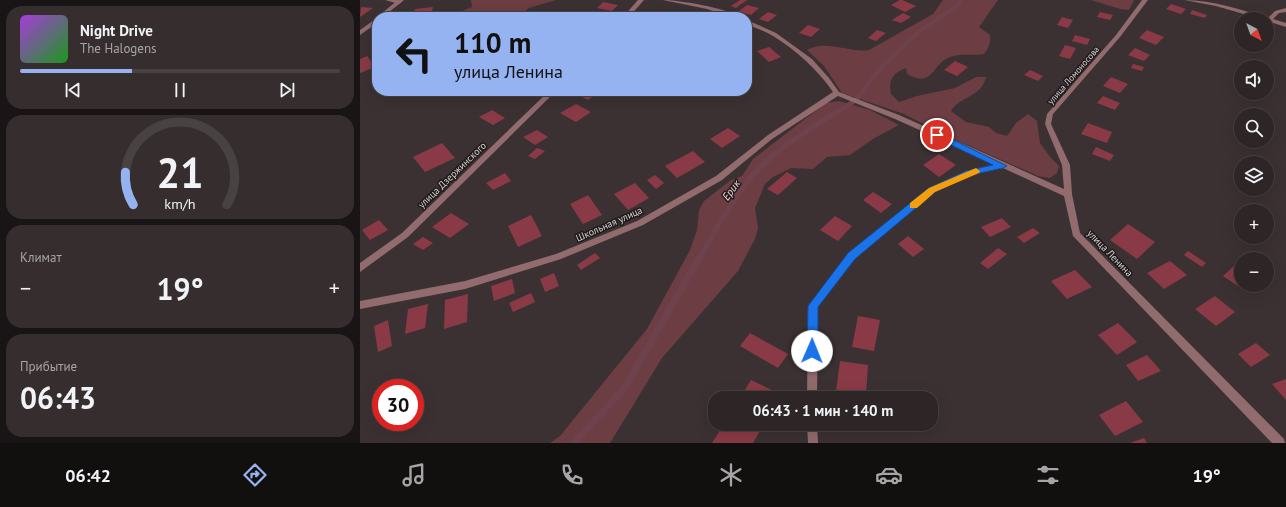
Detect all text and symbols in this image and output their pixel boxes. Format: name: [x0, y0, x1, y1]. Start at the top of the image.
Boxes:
north arrow: [1234, 12, 1274, 52]
map controls: [1234, 12, 1274, 292]
text: Night Drive: [80, 21, 153, 40]
text: 110 m: [454, 24, 531, 61]
icon: left: [388, 28, 440, 80]
text: The Halogens: [80, 40, 157, 57]
street label: улица Ломоносова: [1045, 44, 1101, 106]
text: улица Ленина: [454, 60, 563, 83]
button: sound: [1234, 60, 1274, 100]
icon: previous: [62, 79, 84, 101]
icon: pause: [169, 79, 191, 101]
icon: next: [276, 79, 298, 101]
button: search: [1234, 108, 1274, 148]
pin: [920, 118, 954, 152]
icon: arrive: [926, 124, 948, 146]
street label: улица Дзержинского: [415, 139, 489, 211]
text: 21: [156, 146, 204, 199]
button: layers: [1234, 156, 1274, 196]
water label: Ерик: [719, 176, 744, 203]
text: km/h: [164, 194, 196, 213]
street label: Школьная улица: [574, 203, 644, 245]
button: +: [1234, 204, 1274, 244]
street label: улица Ленина: [1084, 227, 1136, 279]
text: Климат: [20, 249, 62, 266]
button: −: [1234, 252, 1274, 292]
text: 19°: [156, 269, 204, 308]
text: −: [20, 274, 31, 302]
text: +: [329, 274, 340, 302]
position arrow: [791, 330, 833, 372]
text: Прибытие: [20, 358, 77, 375]
text: 06:43: [20, 378, 96, 417]
speed limit sign: 30: [372, 379, 424, 431]
text: 06:43 · 1 мин · 140 m: [753, 401, 893, 420]
icon: directions: [241, 461, 269, 489]
icon: music: [400, 461, 428, 489]
icon: phone: [558, 461, 586, 489]
icon: climate: [717, 461, 745, 489]
icon: car: [875, 461, 903, 489]
icon: filters: [1034, 461, 1062, 489]
text: 06:42: [65, 464, 111, 487]
text: 19°: [1192, 464, 1221, 487]

